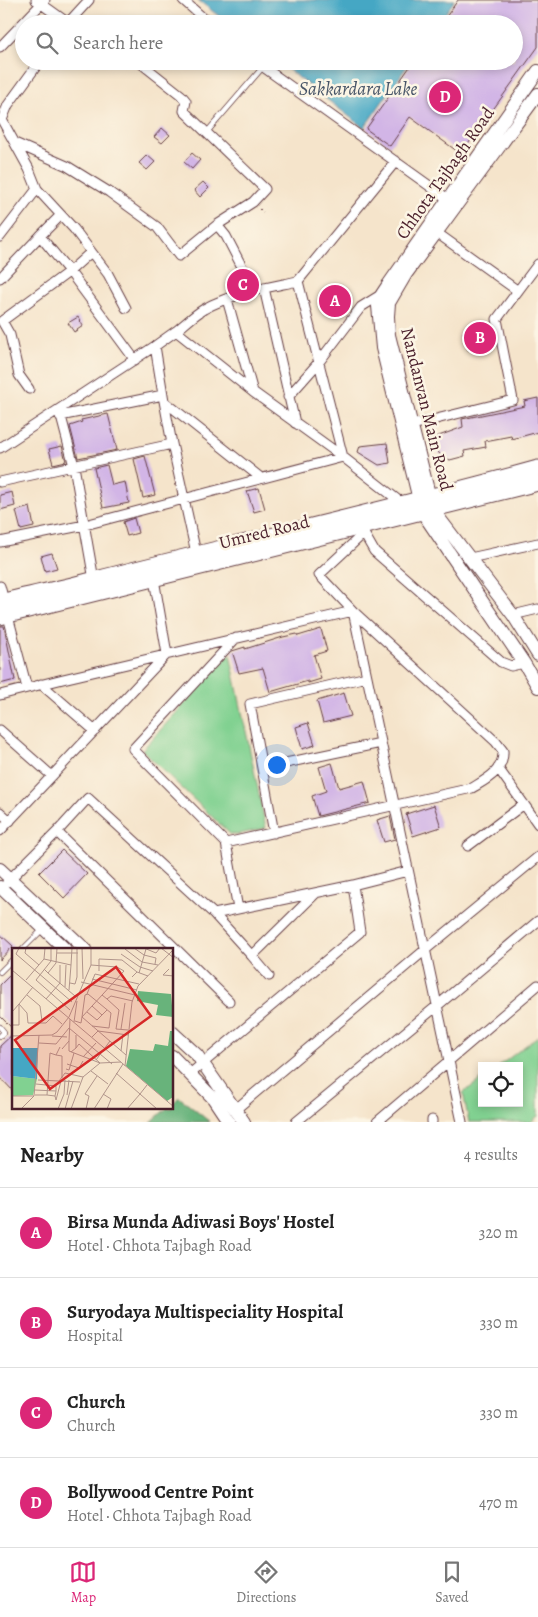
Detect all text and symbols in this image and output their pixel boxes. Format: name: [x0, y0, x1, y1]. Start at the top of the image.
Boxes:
search box: [15, 15, 523, 70]
icon: search: [33, 29, 61, 57]
text: Search here: [73, 30, 163, 56]
water label: Sakkardara Lake: [299, 76, 417, 102]
pin: D: [429, 78, 461, 116]
street label: Chhota Tajbagh Road: [390, 102, 500, 244]
pin: C: [227, 266, 259, 304]
pin: A: [319, 282, 351, 320]
pin: B: [464, 319, 496, 357]
street label: Nandanvan Main Road: [395, 325, 459, 493]
street label: Umred Road: [216, 509, 312, 555]
your location: [264, 752, 290, 778]
inset map: [12, 948, 174, 1110]
map controls: [478, 1062, 523, 1107]
button: locate: [478, 1062, 523, 1107]
text: Nearby: [20, 1141, 83, 1169]
text: 4 results: [464, 1144, 518, 1166]
text: Birsa Munda Adiwasi Boys' Hostel: [67, 1209, 334, 1235]
text: A: [31, 1222, 41, 1244]
text: 320 m: [479, 1222, 518, 1244]
text: Hotel · Chhota Tajbagh Road: [67, 1235, 252, 1257]
text: Suryodaya Multispeciality Hospital: [67, 1299, 343, 1325]
text: B: [31, 1312, 41, 1334]
text: 330 m: [480, 1312, 518, 1334]
text: Hospital: [67, 1325, 123, 1347]
text: Church: [67, 1389, 126, 1415]
text: C: [31, 1402, 41, 1424]
text: 330 m: [480, 1402, 518, 1424]
text: Church: [67, 1415, 116, 1437]
text: Bollywood Centre Point: [67, 1479, 254, 1505]
text: D: [30, 1492, 42, 1514]
text: 470 m: [479, 1492, 518, 1514]
text: Hotel · Chhota Tajbagh Road: [67, 1505, 252, 1527]
tab: Map: [69, 1558, 97, 1607]
tab: Directions: [236, 1558, 296, 1607]
tab: Saved: [435, 1558, 469, 1607]

